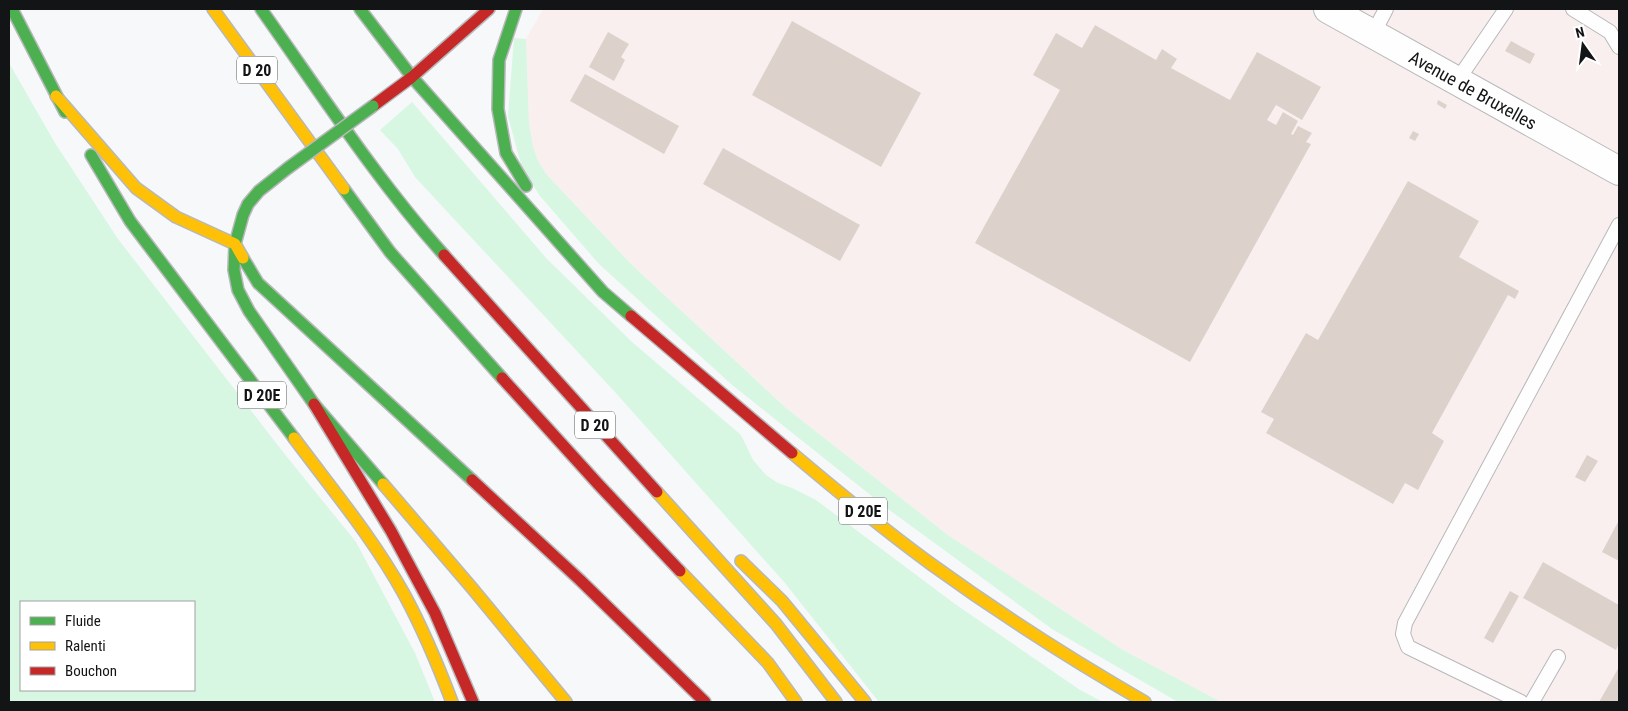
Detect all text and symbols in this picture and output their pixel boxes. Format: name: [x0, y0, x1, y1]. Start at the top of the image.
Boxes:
north arrow: [1558, 20, 1608, 70]
text: N: [1574, 24, 1586, 41]
street label: Avenue de Bruxelles: [1406, 46, 1540, 134]
road number: D 20: [237, 56, 277, 84]
road number: D 20E: [238, 382, 286, 408]
road number: D 20: [575, 412, 615, 438]
road number: D 20E: [839, 498, 887, 524]
legend: [20, 601, 195, 691]
text: Fluide: [65, 612, 101, 630]
text: Ralenti: [65, 637, 106, 655]
text: Bouchon: [65, 662, 117, 680]

